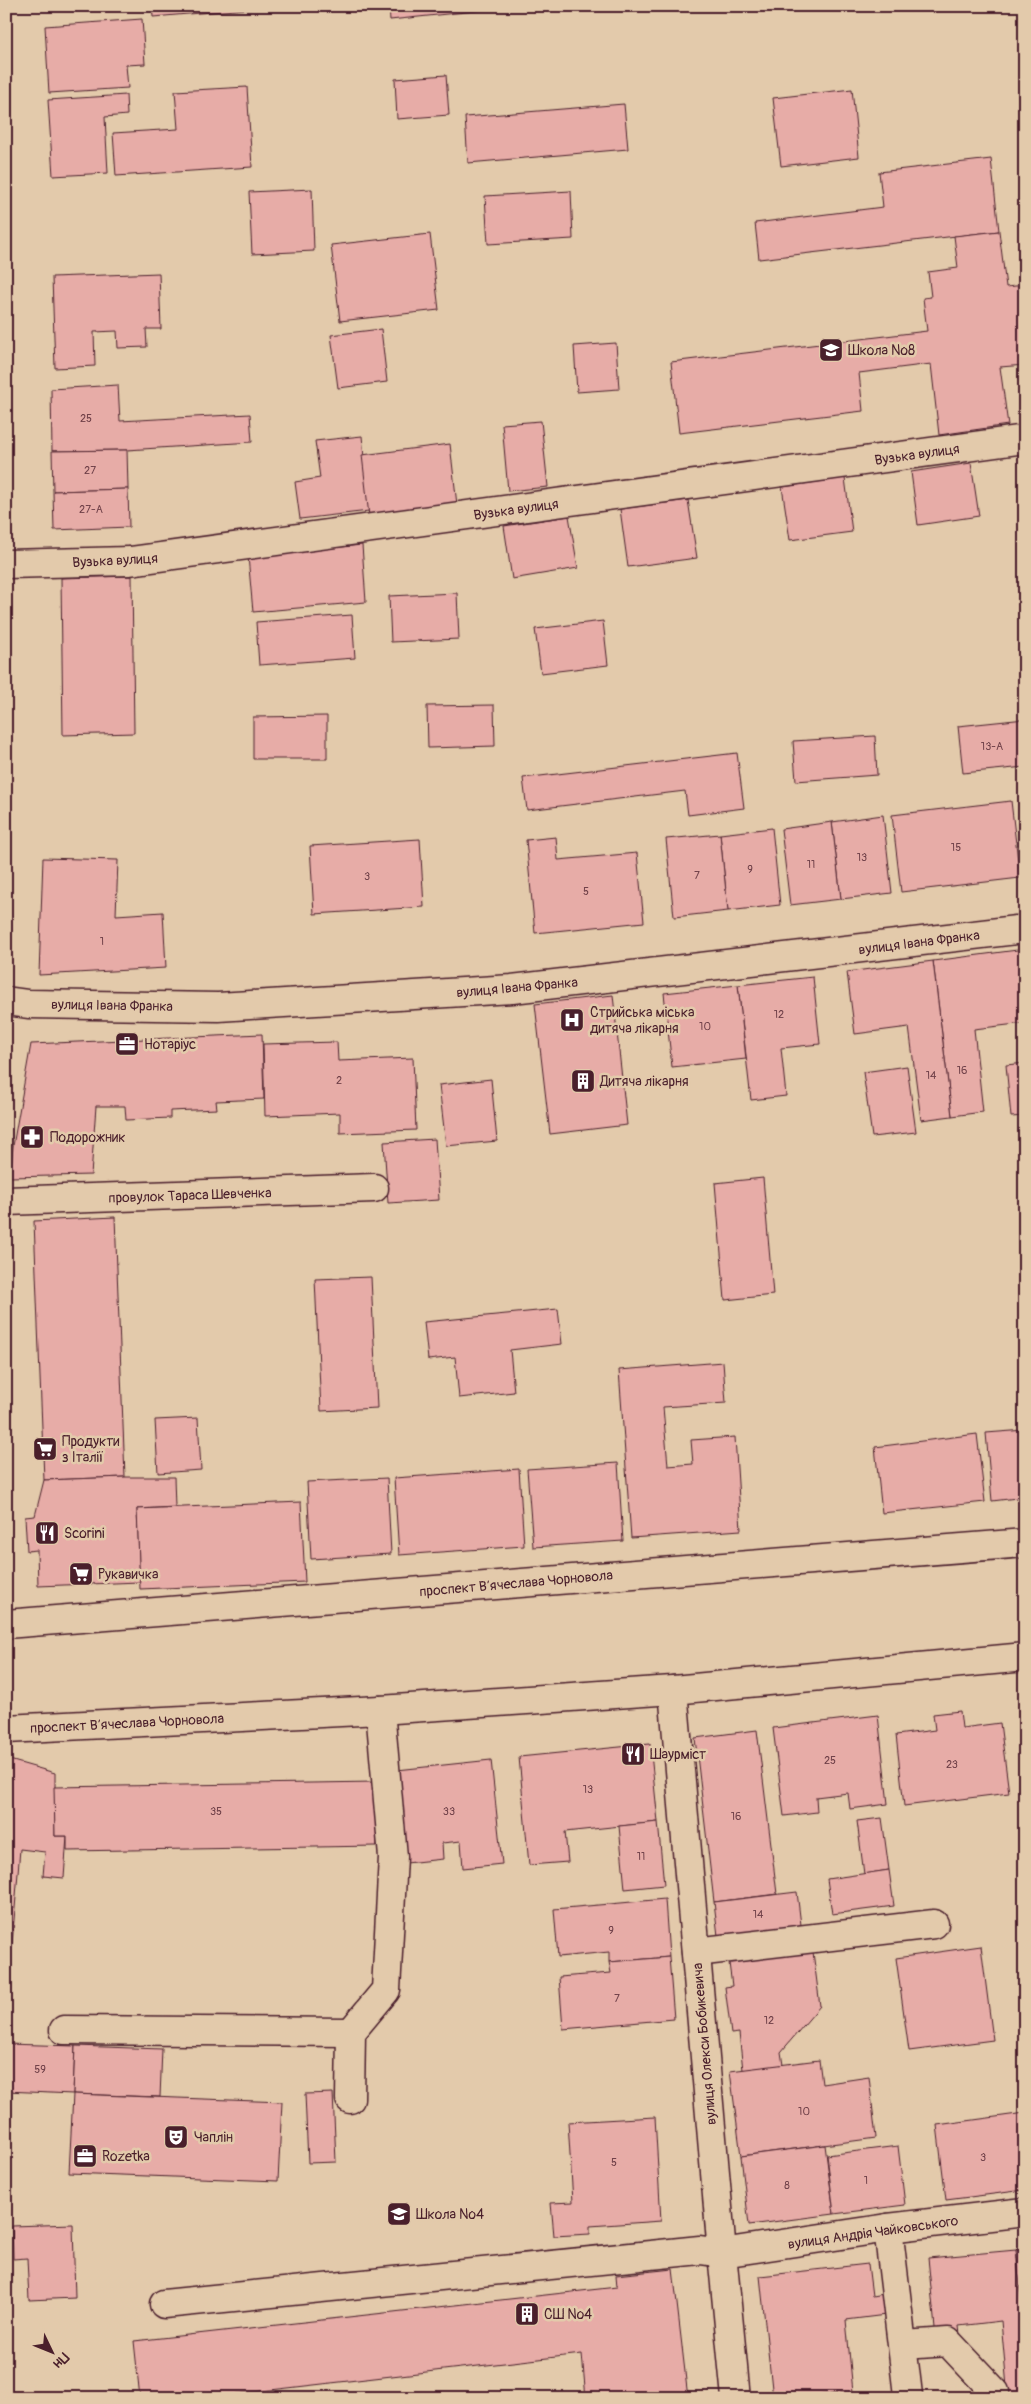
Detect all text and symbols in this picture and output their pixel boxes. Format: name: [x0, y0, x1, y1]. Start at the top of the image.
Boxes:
school or university icon: Школа №8: [818, 337, 844, 363]
place label: Школа №8: [848, 342, 915, 359]
house number: 25: [80, 412, 92, 425]
street label: Вузька вулиця: [873, 440, 961, 469]
house number: 27: [84, 464, 96, 477]
street label: Вузька вулиця: [472, 495, 560, 524]
house number: 27-А: [79, 503, 103, 516]
street label: Вузька вулиця: [72, 550, 158, 571]
house number: 13-А: [981, 740, 1003, 753]
house number: 15: [951, 841, 961, 854]
house number: 13: [857, 851, 867, 864]
house number: 11: [807, 858, 815, 871]
house number: 9: [747, 863, 753, 876]
house number: 7: [694, 869, 700, 882]
house number: 3: [364, 870, 370, 883]
house number: 5: [583, 885, 589, 898]
street label: вулиця Івана Франка: [857, 927, 981, 958]
house number: 1: [100, 935, 104, 948]
street label: вулиця Івана Франка: [456, 974, 579, 1001]
street label: вулиця Івана Франка: [51, 996, 173, 1015]
place label: Стрийська міська дитяча лікарня: [590, 1004, 695, 1037]
hospital icon: Стрийська міська дитяча лікарня: [559, 1007, 585, 1033]
house number: 12: [774, 1008, 784, 1021]
house number: 10: [699, 1020, 711, 1033]
office icon: Нотаріус: [114, 1031, 140, 1057]
place label: Нотаріус: [144, 1036, 196, 1053]
house number: 16: [957, 1064, 967, 1077]
building icon: Дитяча лікарня: [570, 1068, 596, 1094]
house number: 14: [926, 1069, 937, 1082]
place label: Дитяча лікарня: [599, 1073, 689, 1090]
house number: 2: [336, 1074, 342, 1087]
pharmacy icon: Подорожник: [19, 1124, 45, 1150]
place label: Подорожник: [50, 1129, 125, 1146]
street label: провулок Тараса Шевченка: [108, 1184, 272, 1207]
place label: Продукти з Італії: [62, 1433, 119, 1466]
supermarket icon: Продукти з Італії: [32, 1436, 58, 1462]
restaurant icon: Scorini: [34, 1520, 60, 1546]
place label: Scorini: [64, 1525, 105, 1542]
supermarket icon: Рукавичка: [68, 1561, 94, 1587]
place label: Рукавичка: [98, 1566, 159, 1583]
street label: проспект Вʼячеслава Чорновола: [419, 1567, 613, 1600]
street label: проспект Вʼячеслава Чорновола: [30, 1710, 224, 1737]
restaurant icon: Шаурміст: [620, 1741, 646, 1767]
place label: Шаурміст: [650, 1746, 706, 1763]
house number: 25: [824, 1754, 836, 1767]
house number: 23: [946, 1758, 958, 1771]
house number: 13: [583, 1783, 593, 1796]
house number: 35: [210, 1805, 222, 1818]
house number: 33: [443, 1805, 455, 1818]
house number: 16: [731, 1810, 741, 1823]
house number: 11: [637, 1850, 645, 1863]
house number: 14: [753, 1908, 764, 1921]
house number: 9: [608, 1924, 614, 1937]
street label: вулиця Олекси Бобикевича: [689, 1962, 720, 2126]
house number: 7: [614, 1992, 620, 2005]
house number: 12: [764, 2014, 774, 2027]
house number: 59: [34, 2063, 46, 2076]
house number: 10: [798, 2105, 810, 2118]
theatre icon: Чаплін: [163, 2124, 189, 2150]
place label: Чаплін: [194, 2129, 233, 2146]
office icon: Rozetka: [72, 2143, 98, 2169]
place label: Rozetka: [102, 2148, 150, 2165]
house number: 3: [980, 2151, 986, 2164]
house number: 5: [611, 2156, 617, 2169]
house number: 1: [864, 2174, 868, 2187]
house number: 8: [784, 2179, 790, 2192]
school or university icon: Школа №4: [386, 2201, 412, 2227]
place label: Школа №4: [416, 2206, 484, 2223]
street label: вулиця Андрія Чайковського: [787, 2212, 960, 2253]
building icon: СШ №4: [514, 2301, 540, 2327]
place label: СШ №4: [544, 2306, 592, 2323]
north arrow: [28, 2326, 78, 2376]
text: Пн: [50, 2349, 73, 2372]

